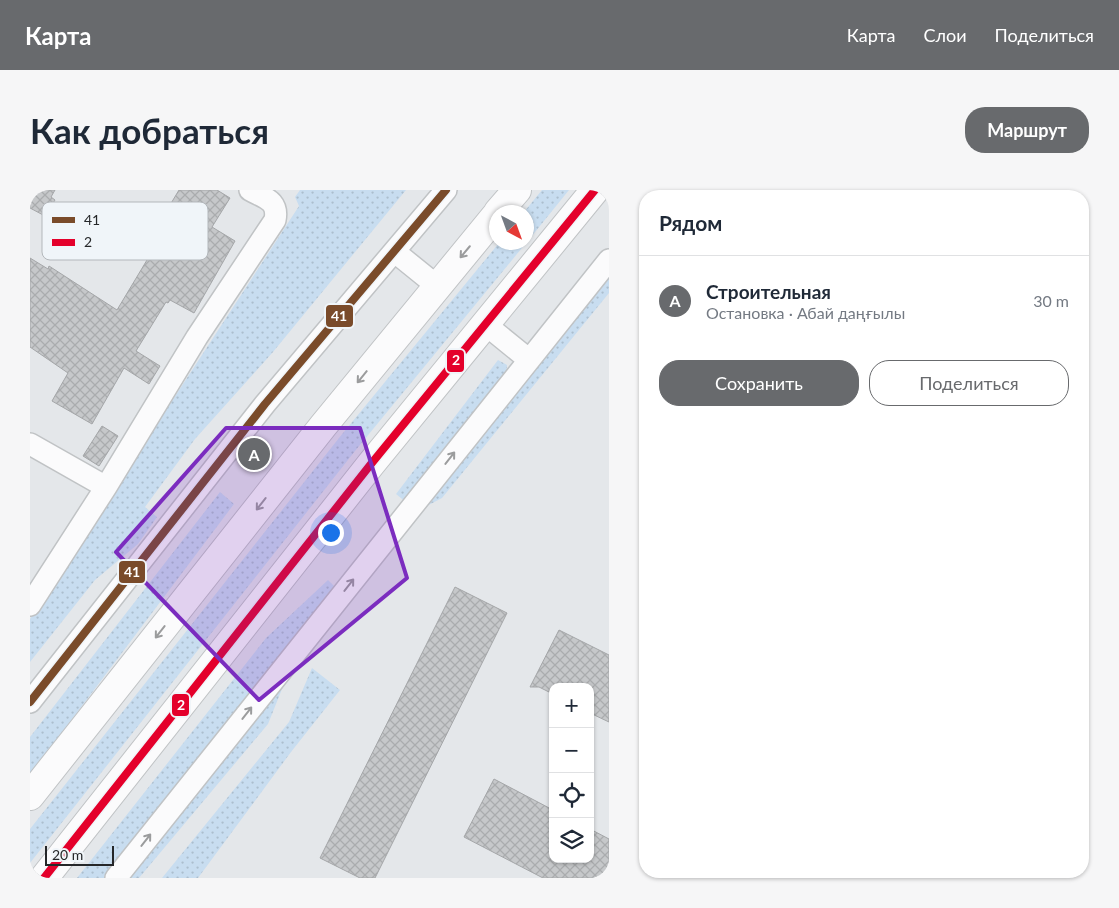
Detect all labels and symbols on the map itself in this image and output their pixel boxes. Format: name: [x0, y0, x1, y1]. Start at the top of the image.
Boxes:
legend: [42, 202, 208, 260]
north arrow: [489, 205, 534, 250]
text: 41: [84, 211, 100, 228]
text: 2: [84, 233, 92, 250]
one-way arrow: [460, 245, 471, 258]
line badge: 41: [325, 304, 354, 328]
text: 41: [331, 307, 347, 324]
line badge: 2: [446, 349, 465, 373]
text: 2: [452, 351, 460, 368]
one-way arrow: [357, 371, 368, 384]
pin: A: [238, 435, 270, 473]
one-way arrow: [444, 452, 455, 465]
one-way arrow: [255, 497, 266, 510]
your location: [318, 520, 344, 546]
line badge: 41: [118, 560, 146, 584]
text: 41: [124, 563, 140, 580]
one-way arrow: [343, 579, 354, 592]
one-way arrow: [155, 625, 165, 639]
line badge: 2: [171, 693, 190, 717]
text: 2: [177, 696, 185, 713]
one-way arrow: [242, 706, 253, 719]
one-way arrow: [141, 834, 152, 847]
scale bar: [45, 843, 114, 866]

